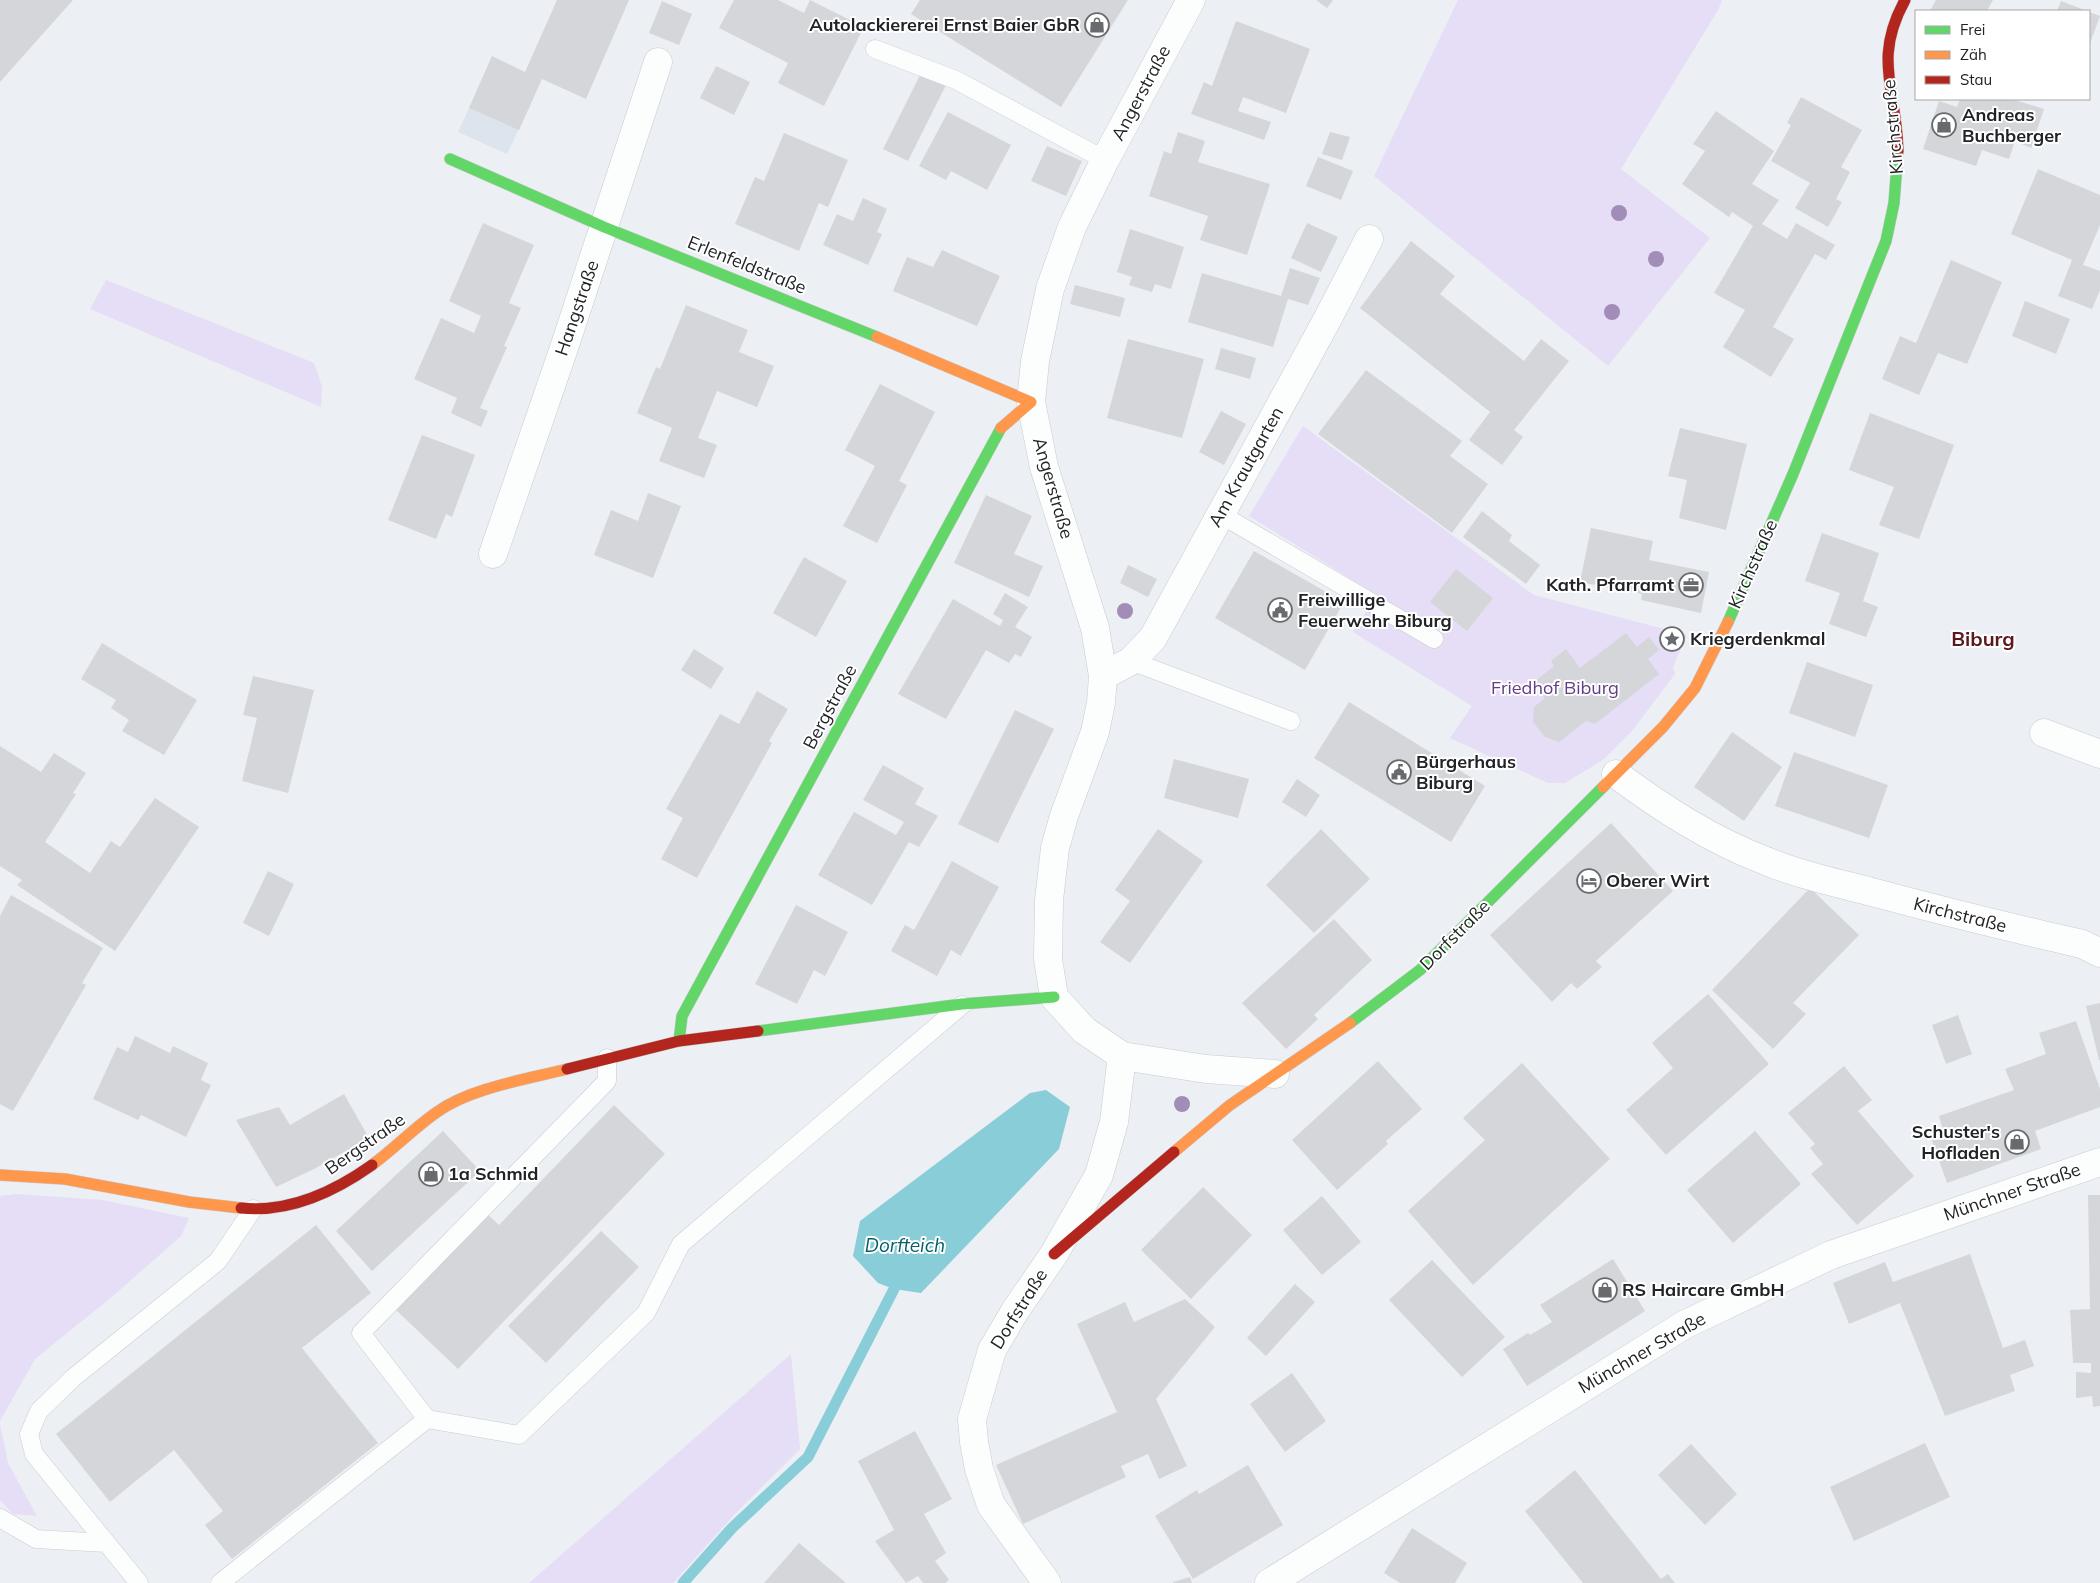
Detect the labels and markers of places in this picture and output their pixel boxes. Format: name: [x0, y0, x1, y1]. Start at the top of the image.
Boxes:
shop icon: Autolackiererei Ernst Baier GbR: [1084, 12, 1110, 38]
place label: Autolackiererei Ernst Baier GbR: [809, 13, 1080, 36]
place label: Andreas Buchberger: [1962, 103, 2062, 147]
shop icon: Andreas Buchberger: [1931, 112, 1957, 138]
office icon: Kath. Pfarramt: [1678, 572, 1704, 598]
place label: Kath. Pfarramt: [1546, 573, 1674, 596]
place label: Freiwillige Feuerwehr Biburg: [1298, 588, 1452, 632]
public building icon: Freiwillige Feuerwehr Biburg: [1267, 597, 1293, 623]
place icon: Kriegerdenkmal: [1659, 626, 1685, 652]
place label: Kriegerdenkmal: [1690, 627, 1825, 650]
place label: Bürgerhaus Biburg: [1416, 750, 1516, 794]
public building icon: Bürgerhaus Biburg: [1386, 759, 1412, 785]
hotel icon: Oberer Wirt: [1576, 868, 1602, 894]
place label: Oberer Wirt: [1606, 869, 1709, 892]
place label: Schuster's Hofladen: [1912, 1120, 2000, 1164]
shop icon: Schuster's Hofladen: [2004, 1129, 2030, 1155]
shop icon: 1a Schmid: [418, 1161, 444, 1187]
place label: 1a Schmid: [448, 1162, 538, 1185]
shop icon: RS Haircare GmbH: [1592, 1277, 1618, 1303]
place label: RS Haircare GmbH: [1622, 1278, 1784, 1301]

